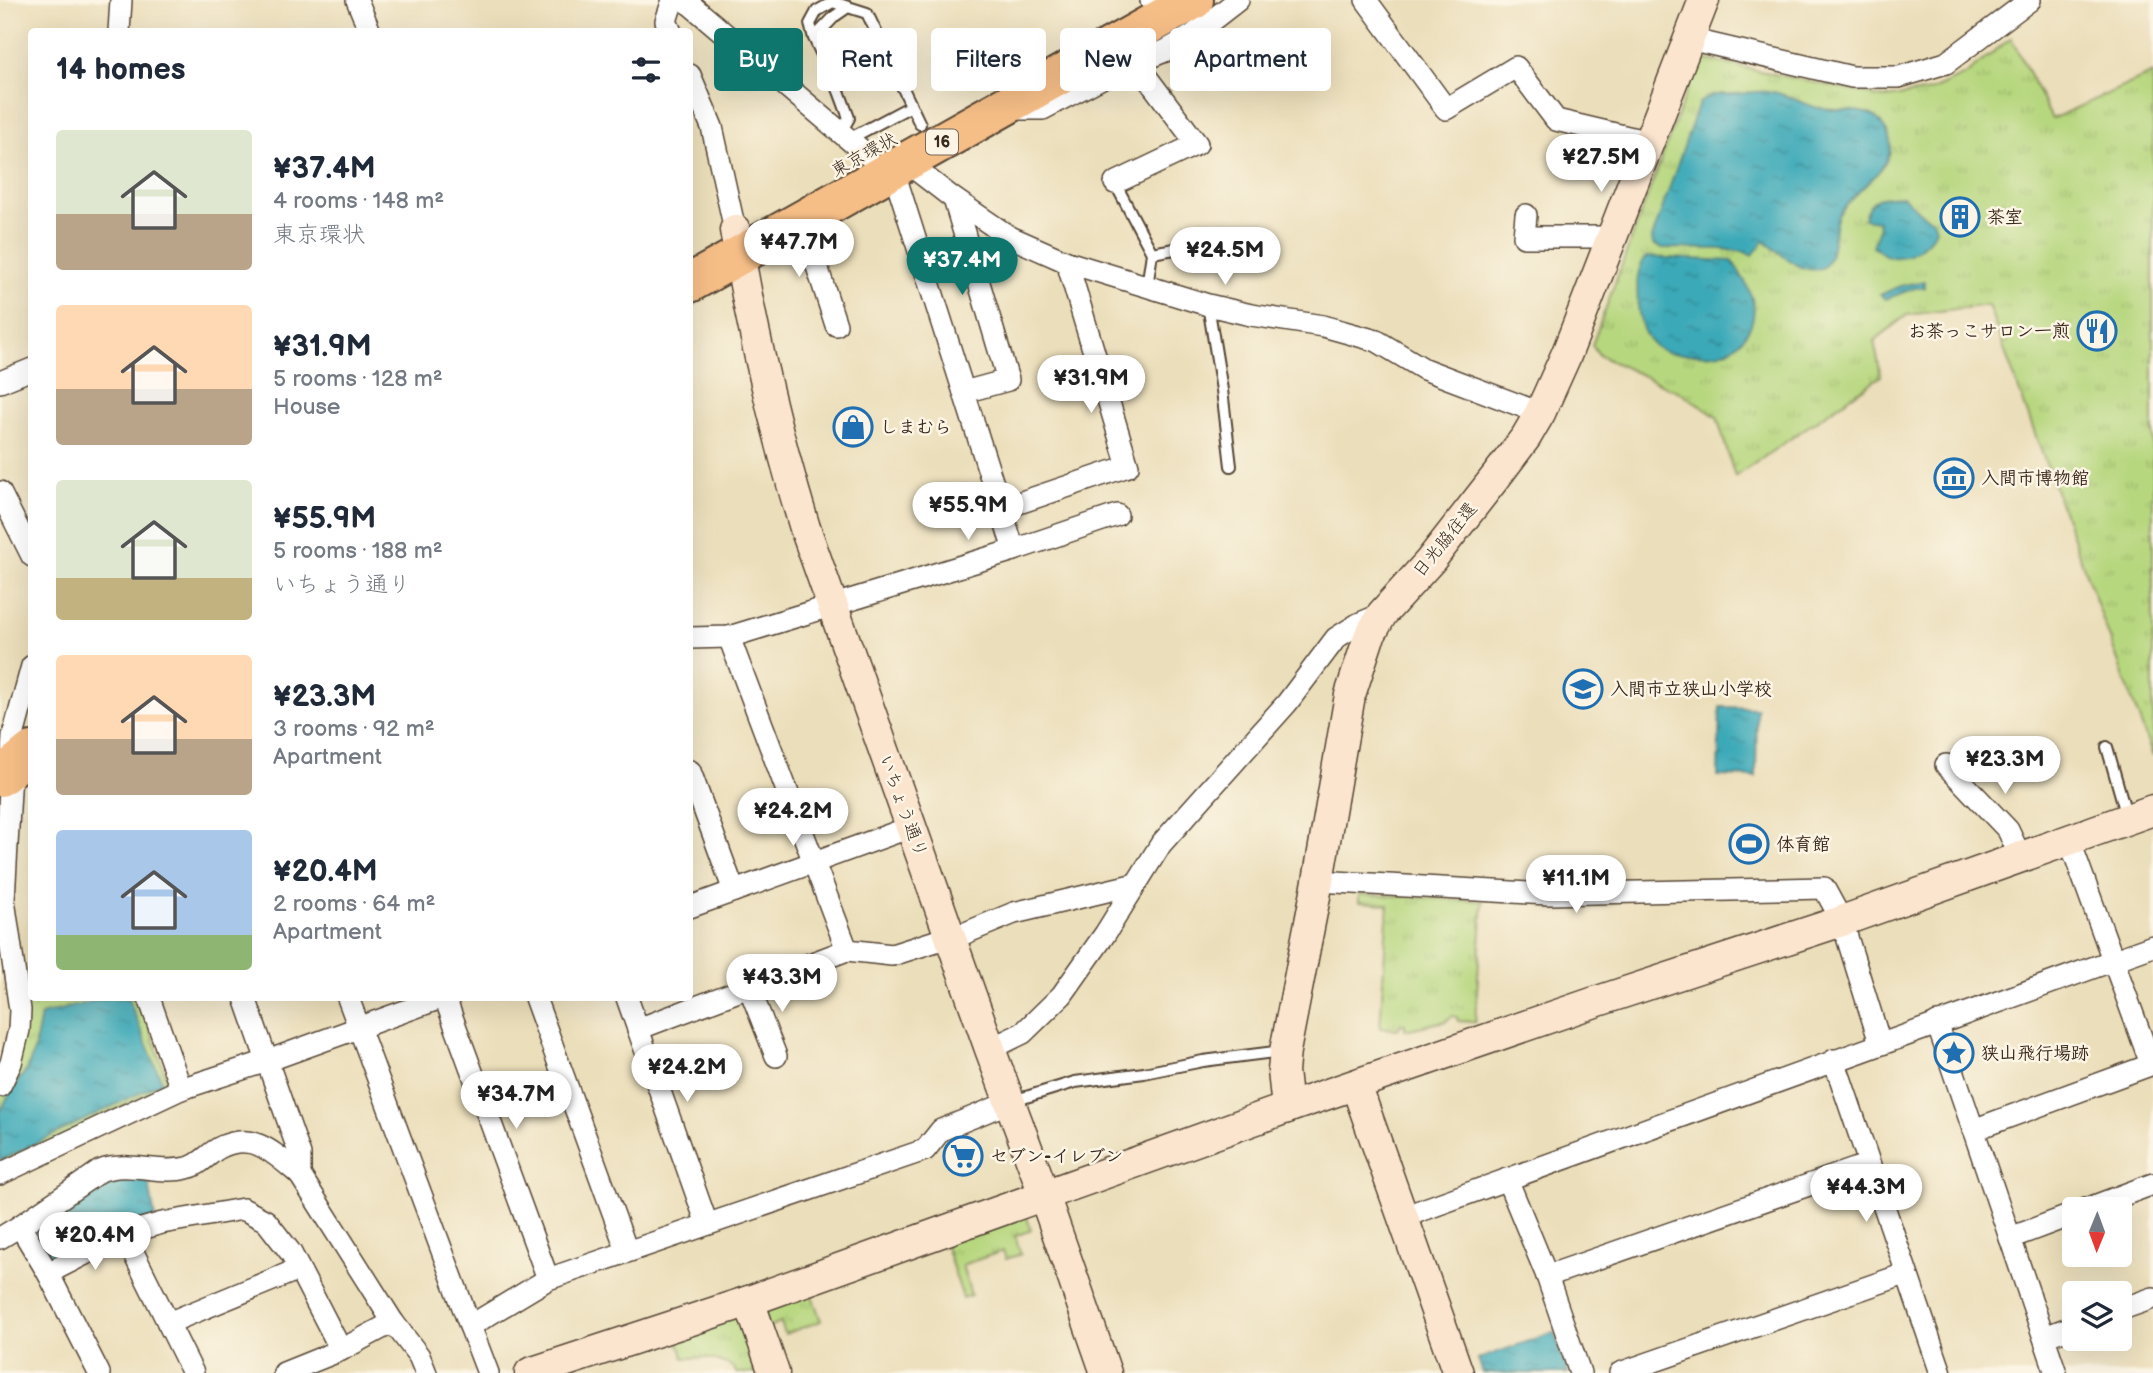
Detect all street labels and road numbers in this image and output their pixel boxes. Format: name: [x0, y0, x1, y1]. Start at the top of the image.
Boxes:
street label: 東京環状: [827, 128, 901, 182]
road number: 16: [926, 130, 958, 154]
street label: 日光脇往還: [1409, 498, 1481, 582]
street label: いちょう通り: [875, 752, 931, 860]

